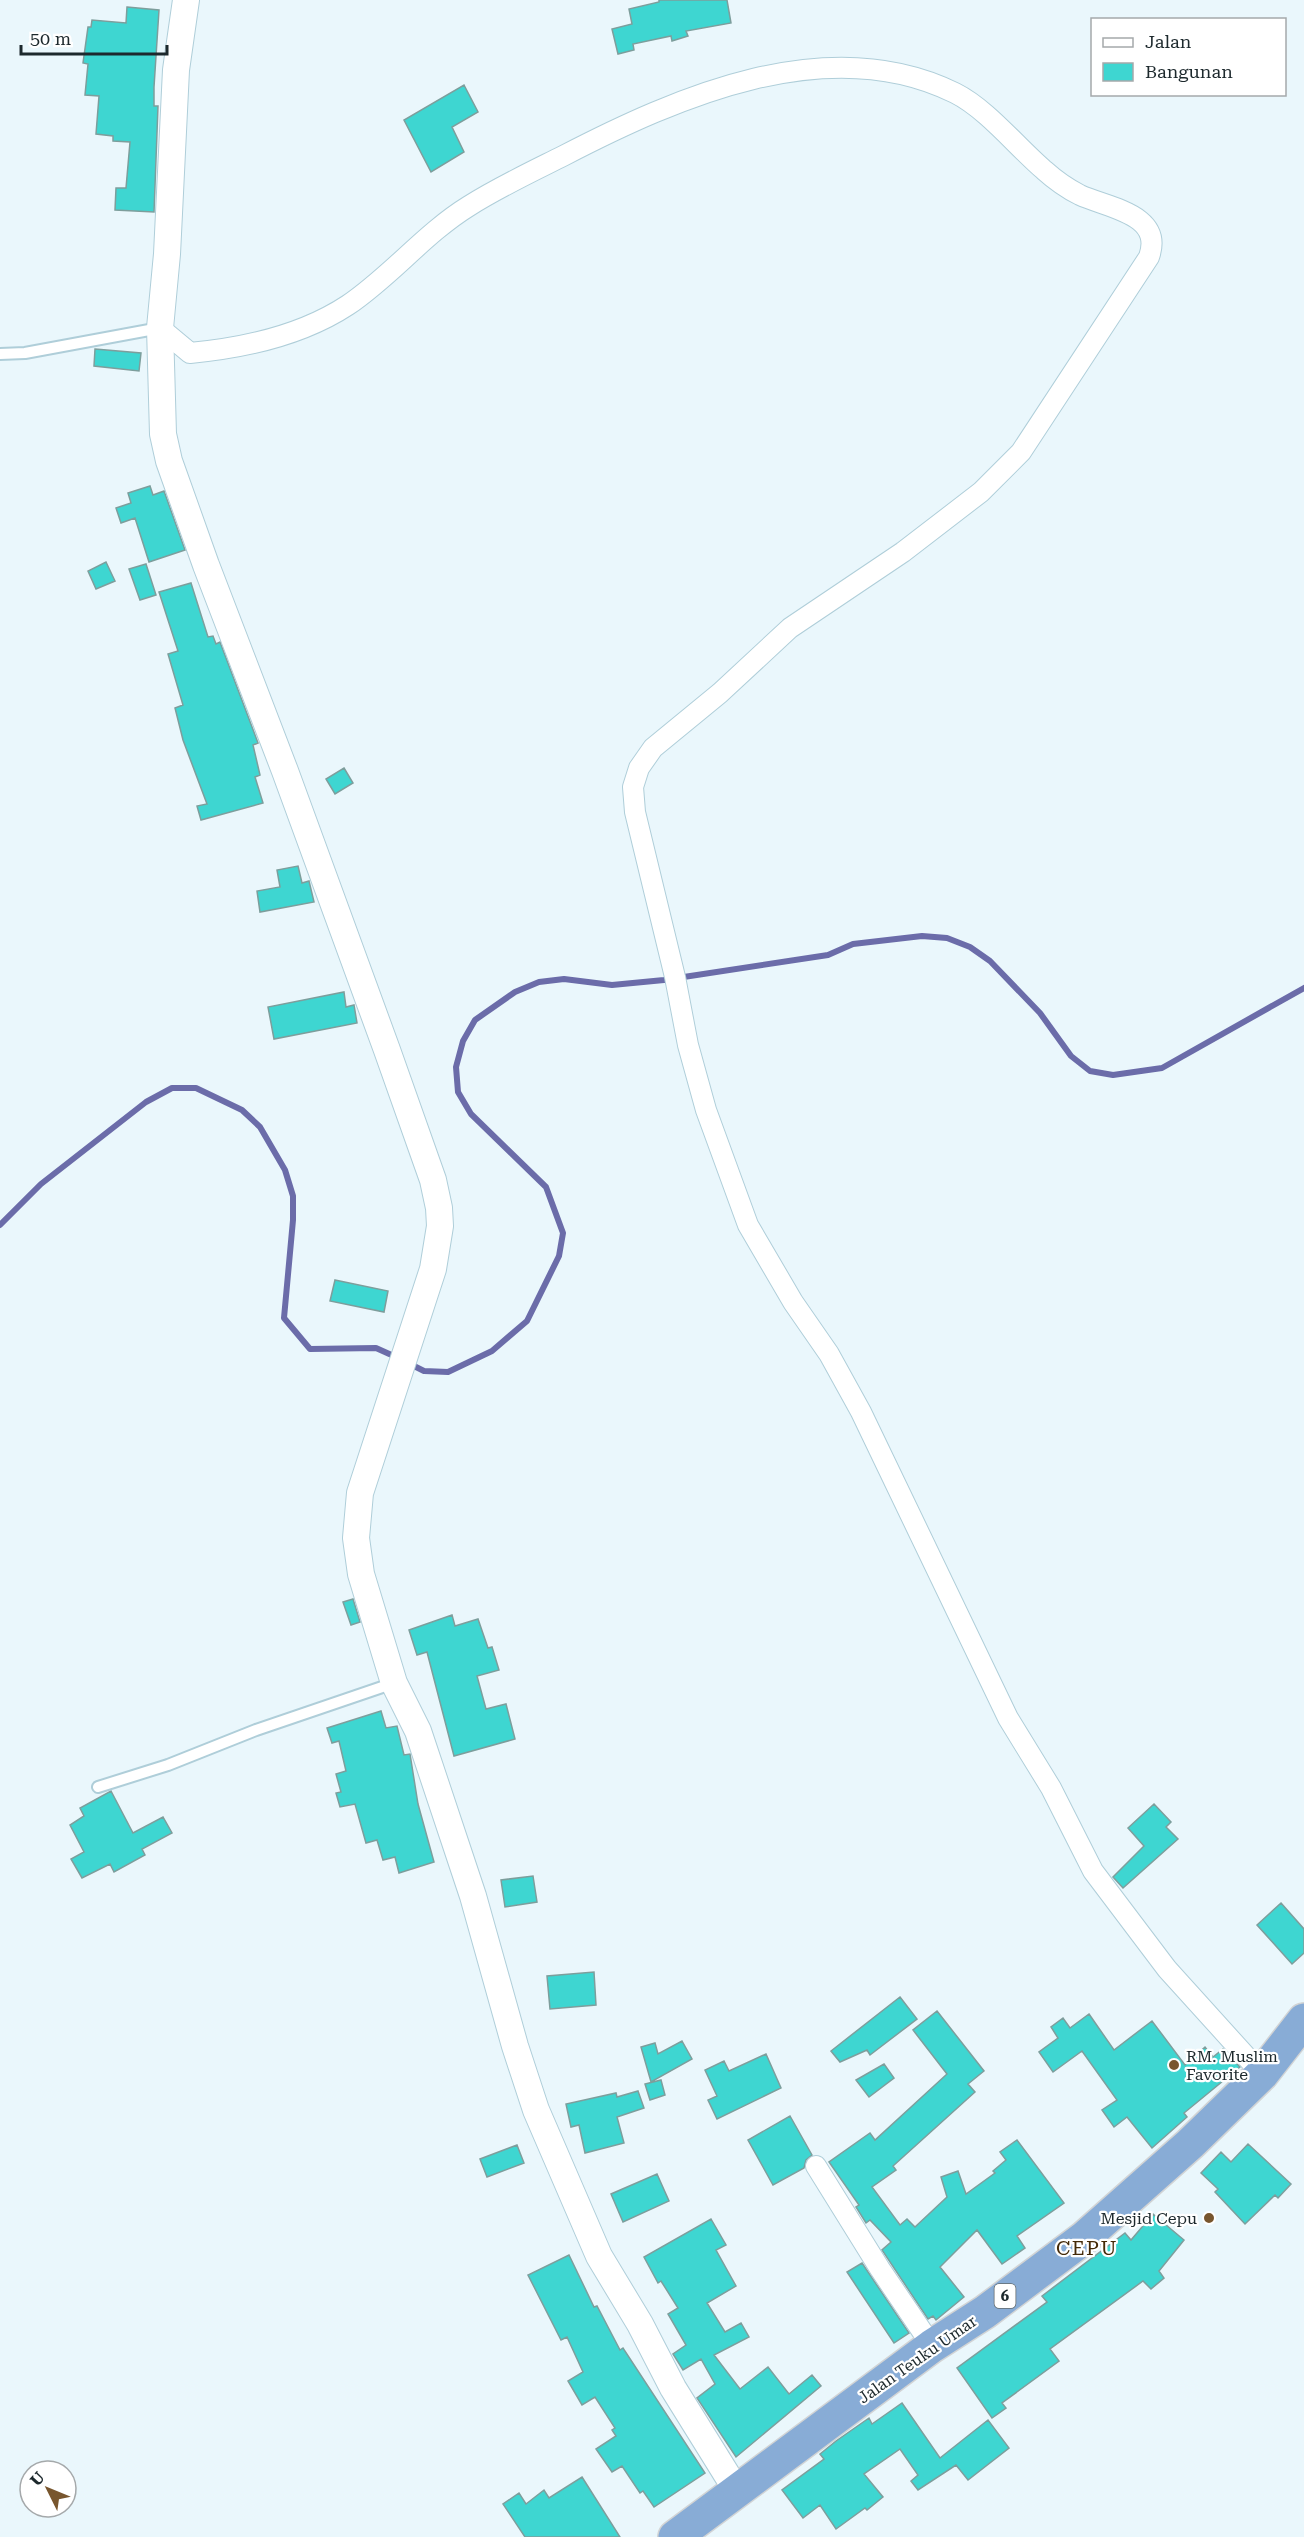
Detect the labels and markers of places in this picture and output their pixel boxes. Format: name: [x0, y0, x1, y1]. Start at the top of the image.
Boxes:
place label: RM. Muslim Favorite: [1186, 2047, 1278, 2084]
marker: RM. Muslim Favorite: [1167, 2058, 1181, 2072]
place label: Mesjid Cepu: [1101, 2209, 1197, 2228]
marker: Mesjid Cepu: [1202, 2211, 1216, 2225]

